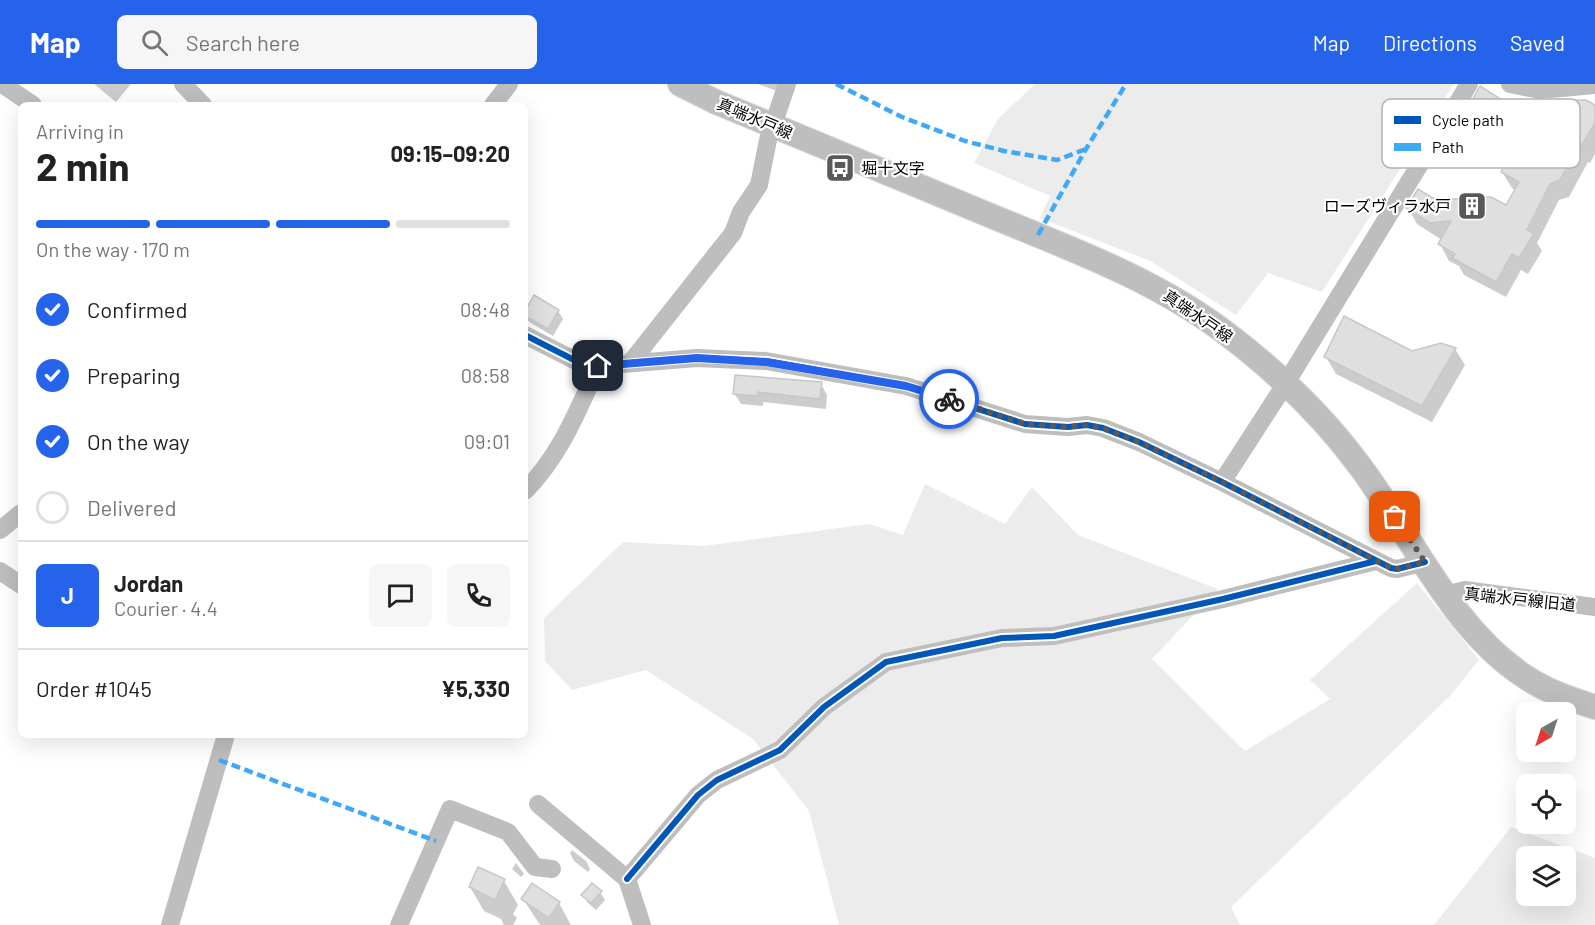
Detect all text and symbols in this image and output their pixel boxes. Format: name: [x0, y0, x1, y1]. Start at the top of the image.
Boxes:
search box: [117, 15, 537, 69]
text: Map: [30, 25, 81, 59]
icon: search: [138, 26, 171, 59]
text: Search here: [186, 29, 300, 55]
text: Map: [1313, 30, 1350, 55]
text: Directions: [1383, 30, 1477, 55]
text: Saved: [1510, 30, 1565, 55]
street label: 真端水戸線: [715, 93, 796, 142]
legend: [1382, 99, 1580, 168]
text: Cycle path: [1432, 110, 1504, 129]
text: Arriving in: [36, 119, 124, 143]
text: Path: [1432, 137, 1464, 156]
text: 09:15–09:20: [391, 140, 510, 166]
text: 2 min: [36, 142, 129, 189]
bus stop icon: 堀十文字: [824, 152, 856, 184]
place label: 堀十文字: [861, 158, 925, 177]
building icon: ローズヴィラ水戸: [1456, 190, 1488, 222]
place label: ローズヴィラ水戸: [1324, 196, 1451, 215]
text: On the way · 170 m: [36, 237, 190, 261]
street label: 真端水戸線: [1160, 285, 1237, 346]
icon: check: [36, 293, 69, 326]
text: Confirmed: [87, 296, 187, 322]
text: 08:48: [460, 297, 510, 321]
pin: [572, 340, 623, 391]
icon: home: [581, 349, 614, 382]
icon: check: [36, 359, 69, 392]
text: Preparing: [87, 362, 180, 388]
text: 08:58: [461, 363, 510, 387]
courier: [919, 369, 979, 429]
icon: bike: [933, 383, 966, 416]
icon: check: [36, 425, 69, 458]
text: On the way: [87, 428, 190, 454]
text: 09:01: [464, 429, 510, 453]
pin: [1369, 491, 1420, 542]
text: Delivered: [87, 494, 176, 520]
icon: bag: [1378, 500, 1411, 533]
button: chat: [369, 564, 432, 627]
button: phone: [447, 564, 510, 627]
text: Jordan: [114, 570, 183, 596]
text: J: [61, 582, 74, 608]
street label: 真端水戸線旧道: [1463, 583, 1577, 614]
text: Courier · 4.4: [114, 596, 218, 620]
text: Order #1045: [36, 675, 152, 701]
text: ¥5,330: [441, 675, 510, 701]
north arrow: [1516, 702, 1576, 762]
map controls: [1516, 702, 1576, 906]
button: locate: [1516, 774, 1576, 834]
button: layers: [1516, 846, 1576, 906]

